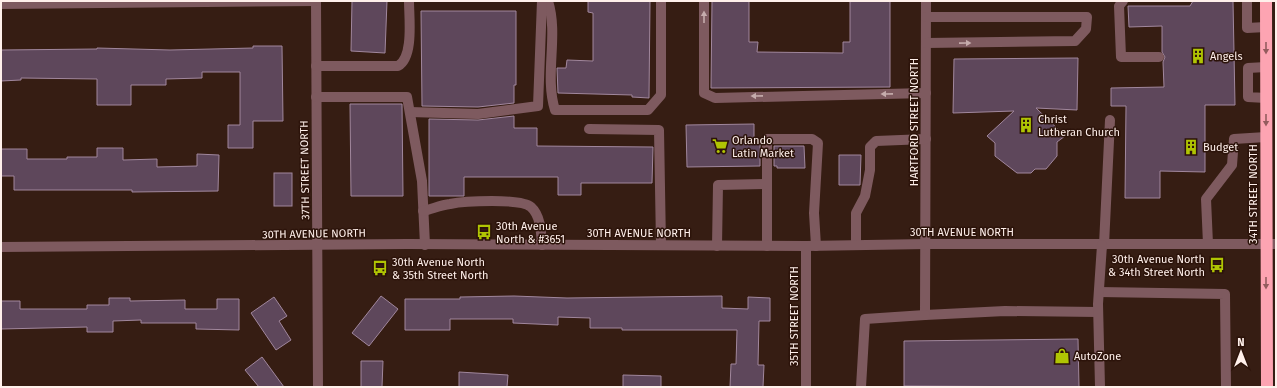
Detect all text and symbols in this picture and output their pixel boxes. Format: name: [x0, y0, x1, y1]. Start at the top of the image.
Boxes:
one-way arrow: [701, 10, 707, 23]
one-way arrow: [959, 40, 972, 46]
one-way arrow: [1263, 42, 1269, 55]
building icon: Angels: [1189, 47, 1207, 65]
place label: Angels: [1210, 50, 1243, 63]
street label: HARTFORD STREET NORTH: [908, 58, 921, 186]
one-way arrow: [880, 91, 893, 97]
one-way arrow: [751, 93, 763, 100]
place label: Christ Lutheran Church: [1038, 113, 1120, 139]
one-way arrow: [1263, 114, 1269, 127]
building icon: Christ Lutheran Church: [1017, 116, 1035, 134]
street label: 37TH STREET NORTH: [298, 120, 312, 220]
place label: Orlando Latin Market: [732, 134, 794, 160]
supermarket icon: Orlando Latin Market: [711, 137, 729, 155]
building icon: Budget: [1182, 138, 1200, 156]
place label: Budget: [1203, 141, 1238, 154]
street label: 34TH STREET NORTH: [1247, 144, 1260, 244]
place label: 30th Avenue North & #3651: [496, 220, 565, 246]
bus stop icon: 30th Avenue North & #3651: [475, 223, 493, 241]
street label: 30TH AVENUE NORTH: [910, 226, 1014, 239]
street label: 30TH AVENUE NORTH: [262, 227, 366, 241]
street label: 30TH AVENUE NORTH: [587, 227, 691, 240]
place label: 30th Avenue North & 34th Street North: [1108, 253, 1205, 279]
place label: 30th Avenue North & 35th Street North: [392, 256, 489, 282]
bus stop icon: 30th Avenue North & 34th Street North: [1208, 256, 1226, 274]
bus stop icon: 30th Avenue North & 35th Street North: [371, 259, 389, 277]
street label: 35TH STREET NORTH: [788, 266, 801, 366]
one-way arrow: [1263, 277, 1269, 290]
north arrow: [1221, 332, 1261, 372]
text: N: [1237, 336, 1245, 349]
shop icon: AutoZone: [1053, 347, 1071, 365]
place label: AutoZone: [1074, 350, 1121, 363]

